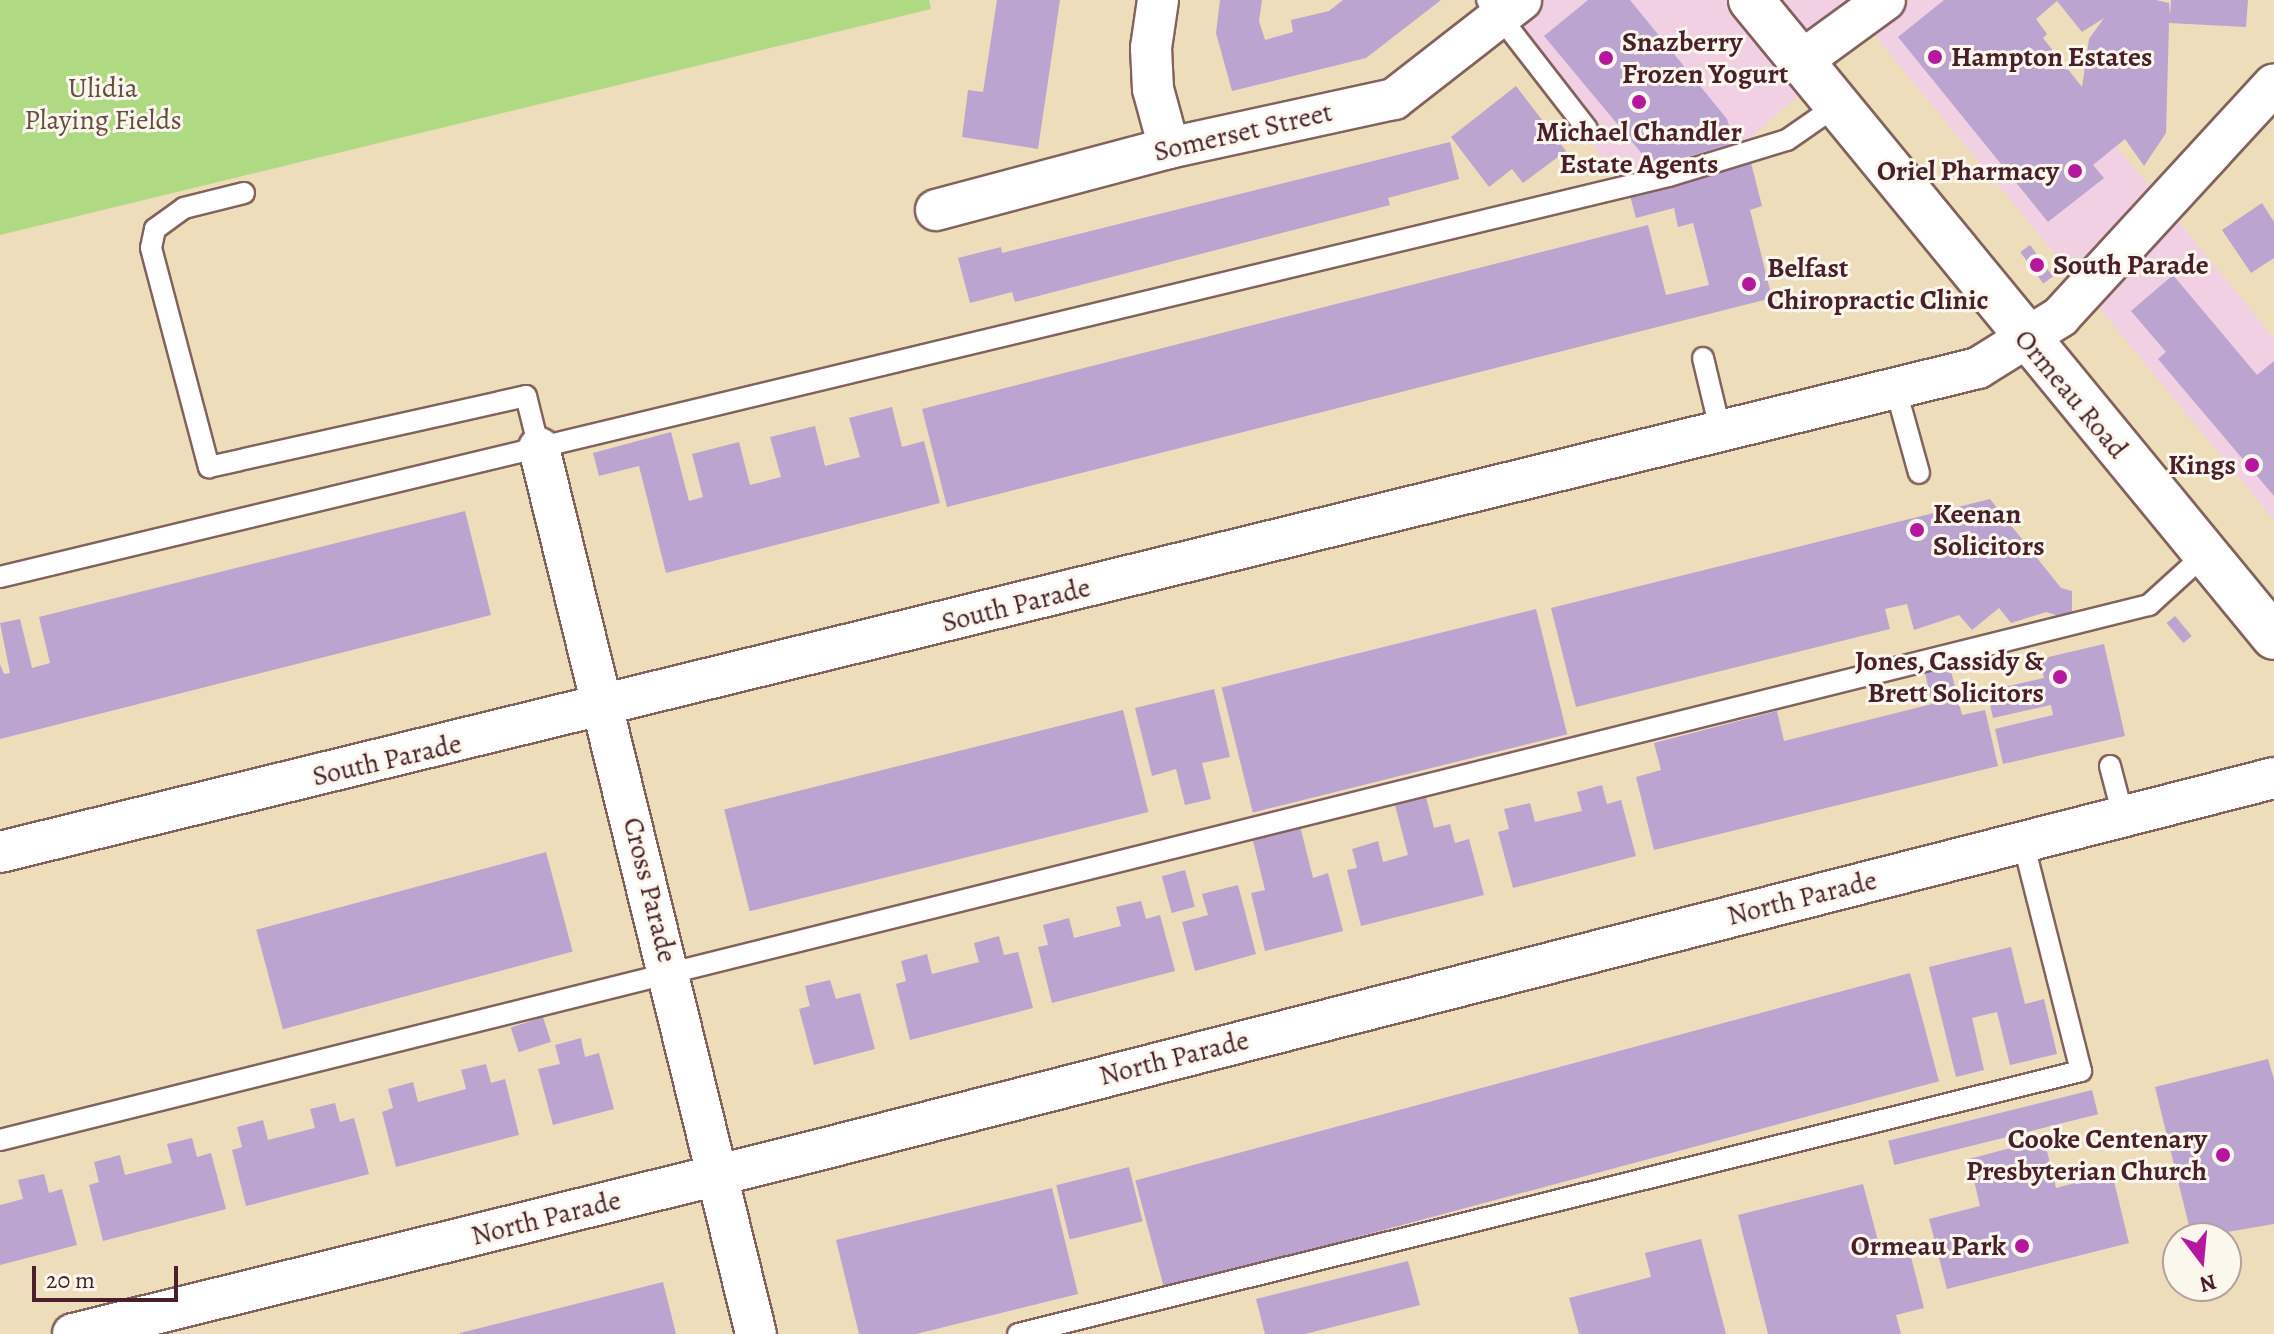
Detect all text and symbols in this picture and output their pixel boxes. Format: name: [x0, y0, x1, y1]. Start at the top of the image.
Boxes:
place label: Snazberry Frozen Yogurt: [1622, 25, 1788, 91]
place label: Hampton Estates: [1951, 40, 2152, 74]
marker: Hampton Estates: [1926, 48, 1944, 66]
marker: Snazberry Frozen Yogurt: [1597, 49, 1615, 67]
park label: Ulidia Playing Fields: [24, 71, 182, 137]
marker: Michael Chandler Estate Agents: [1630, 93, 1648, 111]
street label: Somerset Street: [1150, 95, 1336, 169]
place label: Michael Chandler Estate Agents: [1536, 115, 1742, 181]
place label: Oriel Pharmacy: [1877, 154, 2059, 188]
marker: Oriel Pharmacy: [2066, 162, 2084, 180]
place label: South Parade: [2053, 248, 2209, 282]
place label: Belfast Chiropractic Clinic: [1767, 251, 1989, 317]
marker: South Parade: [2028, 256, 2046, 274]
marker: Belfast Chiropractic Clinic: [1738, 273, 1760, 295]
street label: Ormeau Road: [2007, 323, 2135, 465]
place label: Kings: [2168, 448, 2236, 482]
marker: Kings: [2243, 456, 2261, 474]
place label: Keenan Solicitors: [1933, 497, 2045, 563]
marker: Keenan Solicitors: [1908, 521, 1926, 539]
street label: South Parade: [938, 570, 1094, 640]
place label: Jones, Cassidy & Brett Solicitors: [1854, 644, 2044, 710]
marker: Jones, Cassidy & Brett Solicitors: [2051, 668, 2069, 686]
street label: South Parade: [309, 727, 465, 793]
street label: Cross Parade: [616, 814, 684, 966]
street label: North Parade: [1724, 863, 1880, 933]
street label: North Parade: [1096, 1023, 1252, 1093]
place label: Cooke Centenary Presbyterian Church: [1966, 1122, 2207, 1188]
marker: Cooke Centenary Presbyterian Church: [2214, 1146, 2232, 1164]
street label: North Parade: [468, 1183, 624, 1253]
north arrow: [2162, 1222, 2242, 1302]
place label: Ormeau Park: [1851, 1229, 2006, 1263]
marker: Ormeau Park: [2013, 1237, 2031, 1255]
scale bar: [36, 1250, 182, 1300]
text: 20 m: [46, 1264, 95, 1296]
text: N: [2196, 1267, 2220, 1300]

